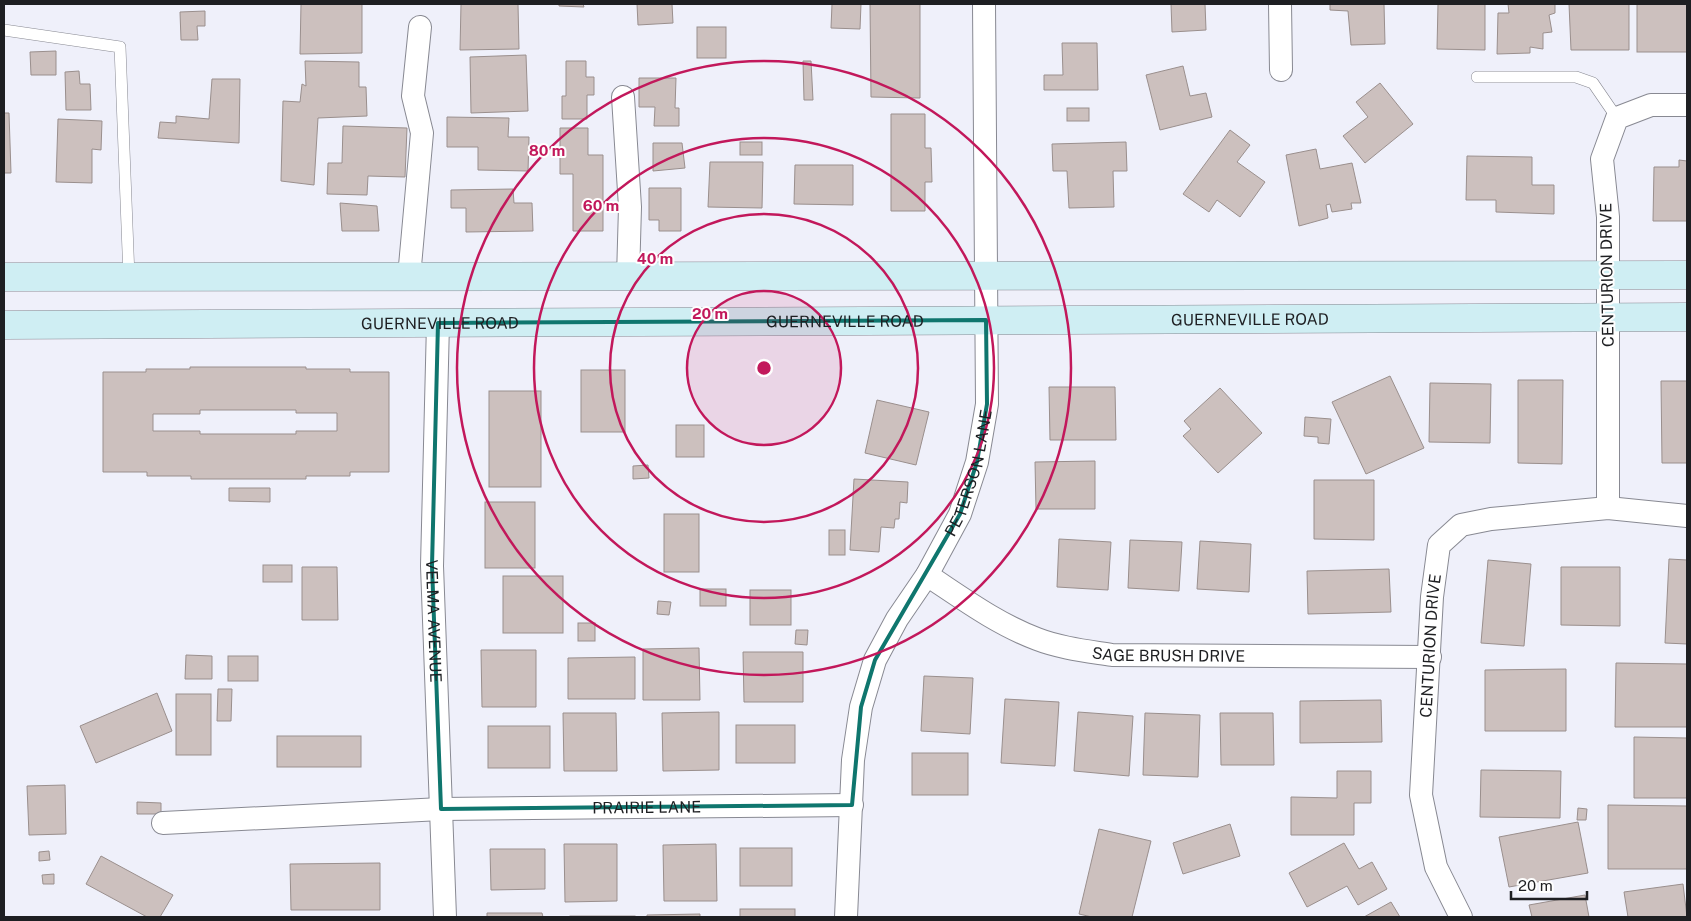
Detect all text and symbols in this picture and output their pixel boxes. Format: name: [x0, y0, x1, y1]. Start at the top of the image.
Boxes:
text: 80 m: [529, 142, 565, 159]
text: 60 m: [583, 197, 619, 214]
street label: CENTURION DRIVE: [1596, 203, 1618, 347]
text: 40 m: [637, 250, 673, 267]
text: 20 m: [692, 305, 728, 322]
street label: GUERNEVILLE ROAD: [1171, 309, 1329, 329]
street label: GUERNEVILLE ROAD: [766, 311, 924, 331]
street label: GUERNEVILLE ROAD: [361, 313, 519, 333]
centre of rings: [755, 359, 773, 377]
street label: PETERSON LANE: [940, 408, 995, 539]
street label: VELMA AVENUE: [422, 559, 446, 683]
street label: CENTURION DRIVE: [1416, 573, 1445, 718]
street label: SAGE BRUSH DRIVE: [1091, 643, 1245, 665]
street label: PRAIRIE LANE: [592, 797, 701, 817]
scale bar: [1511, 868, 1587, 900]
text: 20 m: [1518, 877, 1553, 894]

